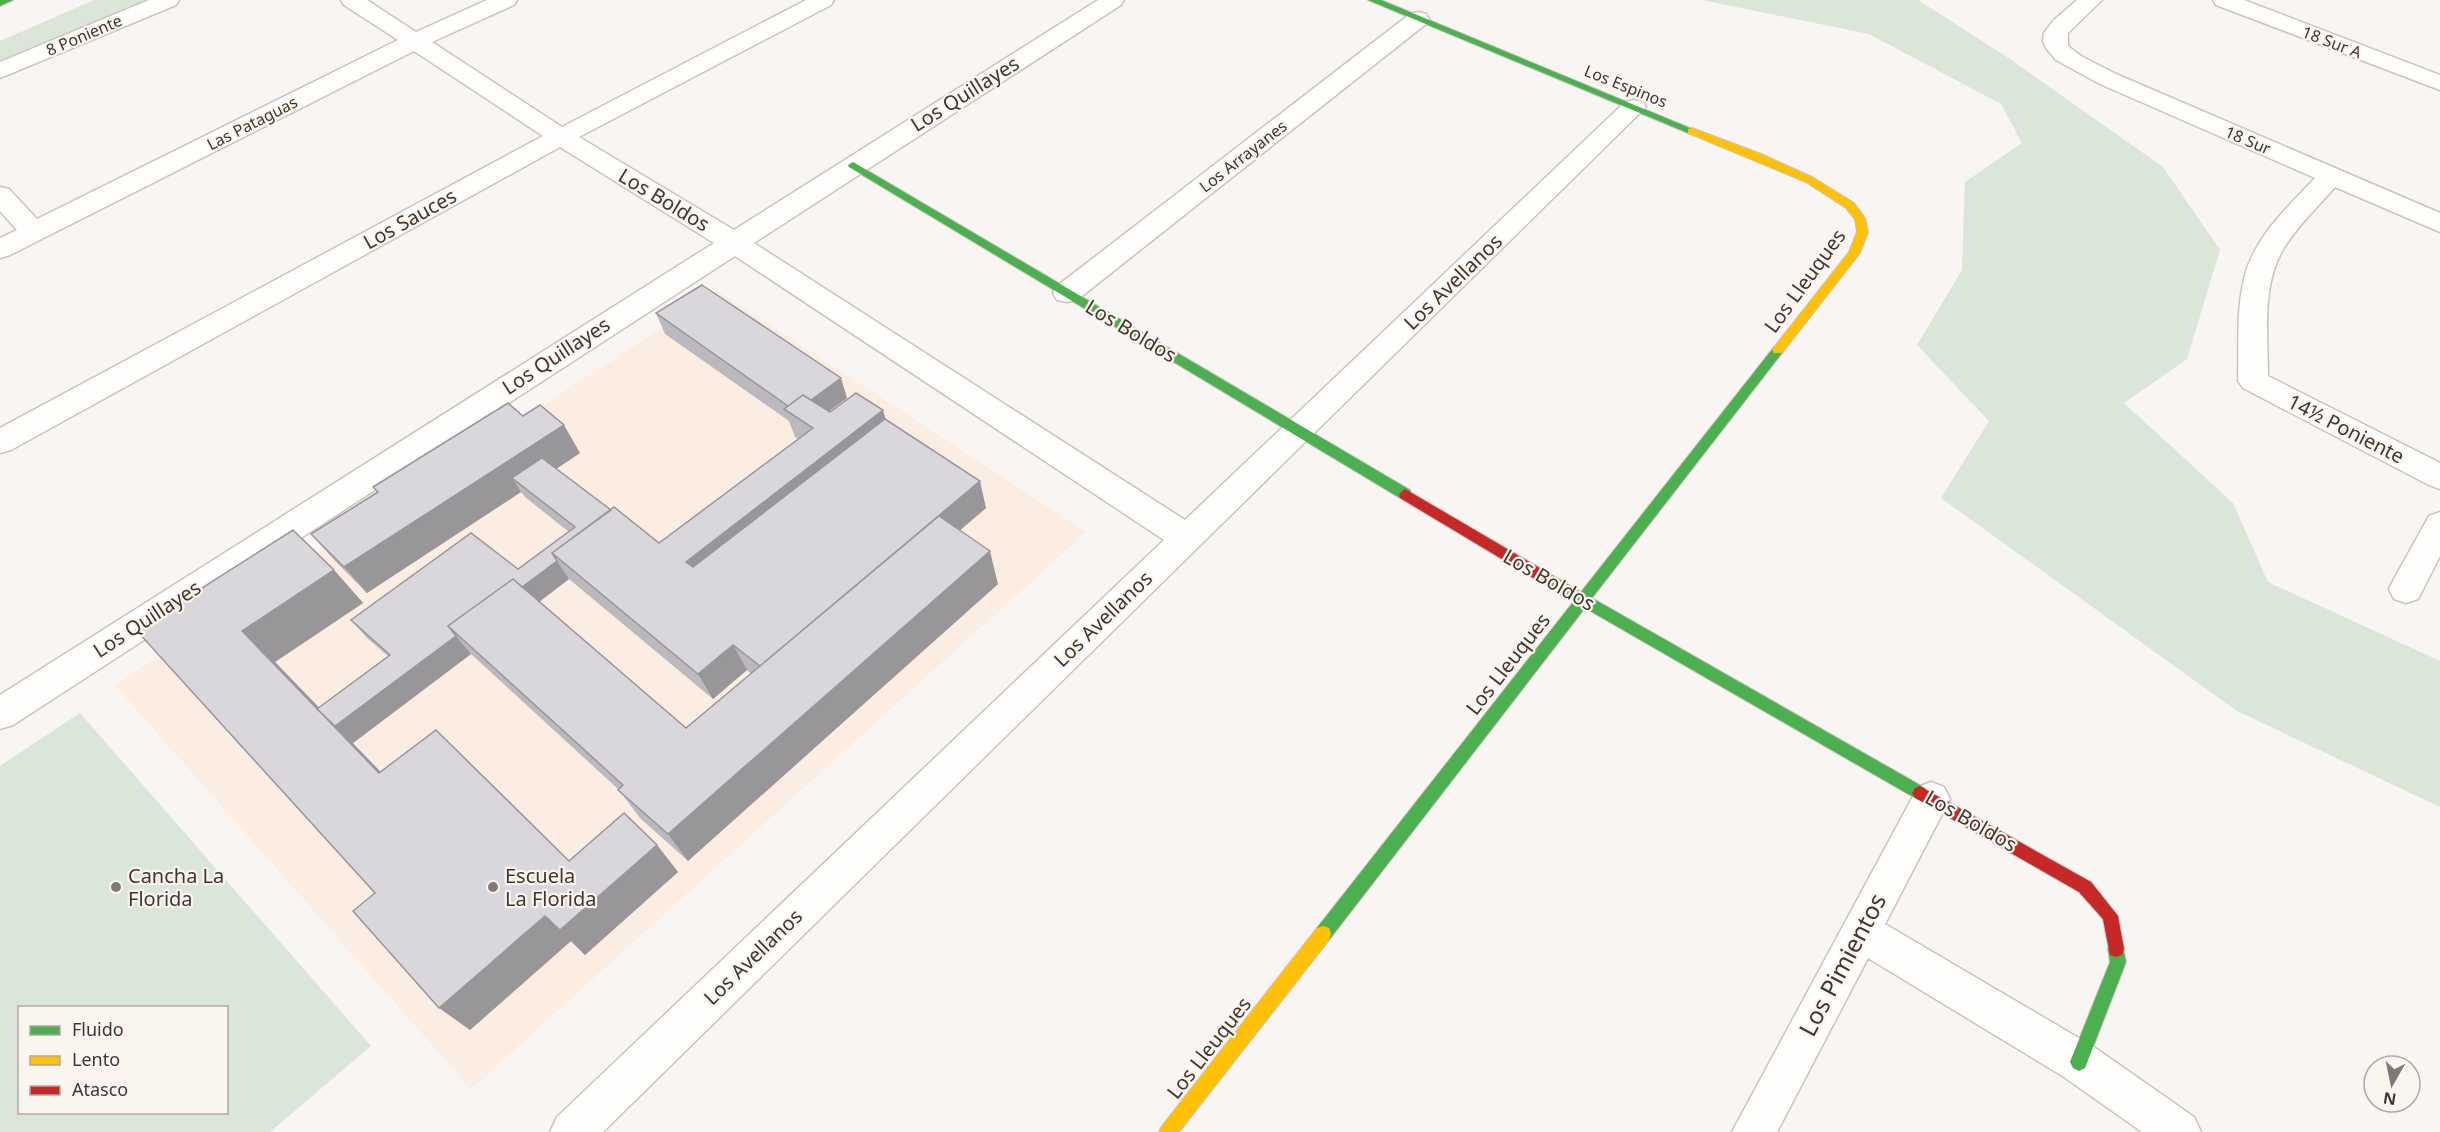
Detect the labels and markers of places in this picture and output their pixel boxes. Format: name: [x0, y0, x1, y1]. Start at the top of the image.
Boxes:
place label: Cancha La Florida: [128, 862, 224, 912]
place label: Escuela La Florida: [505, 862, 596, 912]
marker: Cancha La Florida: [109, 880, 123, 894]
marker: Escuela La Florida: [486, 880, 500, 894]

